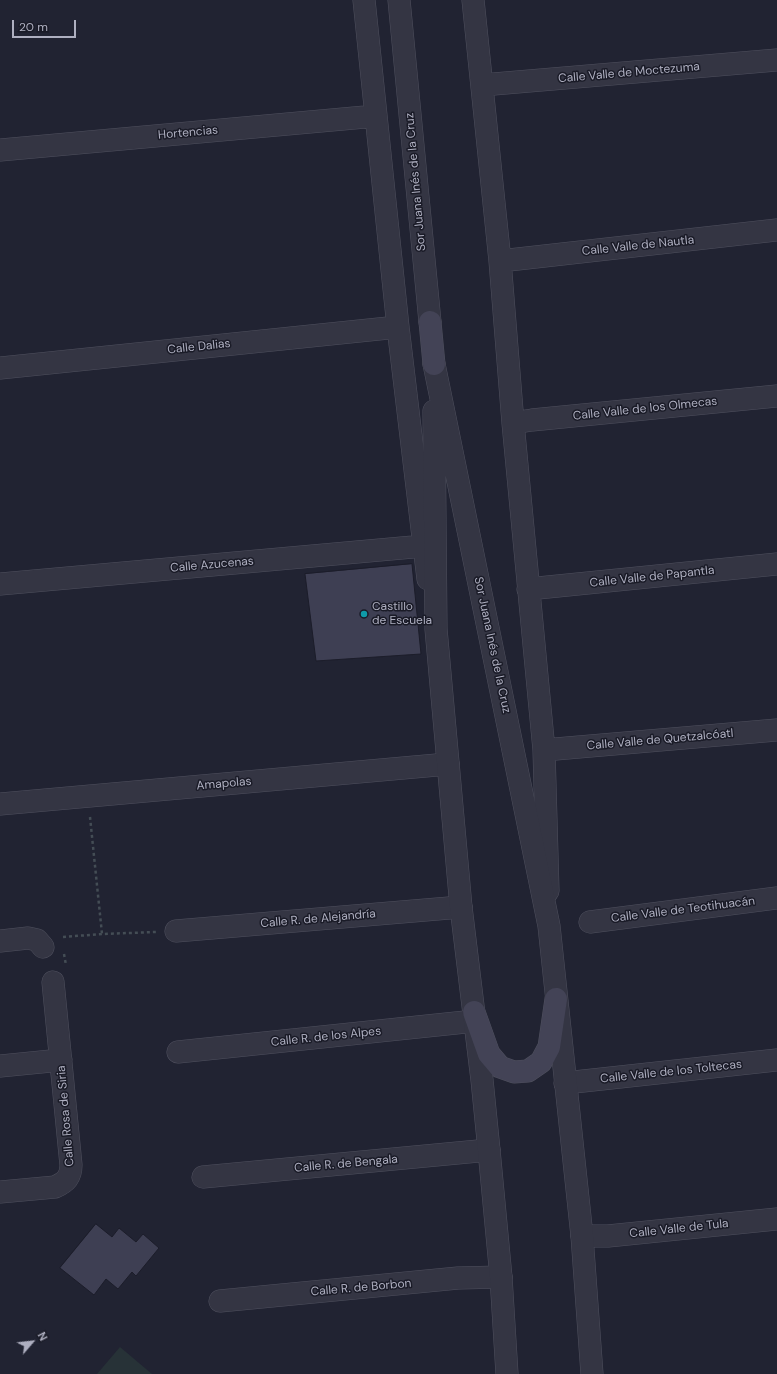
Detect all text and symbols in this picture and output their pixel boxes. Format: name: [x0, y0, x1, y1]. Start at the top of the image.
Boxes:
scale bar: [14, 12, 78, 38]
text: 20 m: [19, 19, 48, 35]
street label: Calle Valle de Moctezuma: [558, 60, 700, 86]
street label: Sor Juana Inés de la Cruz: [403, 112, 429, 252]
street label: Hortencias: [157, 123, 219, 143]
street label: Calle Valle de Nautla: [581, 233, 695, 259]
street label: Calle Dalias: [167, 337, 231, 357]
street label: Calle Valle de los Olmecas: [572, 394, 718, 424]
street label: Calle Azucenas: [170, 554, 254, 576]
street label: Calle Valle de Papantla: [589, 563, 715, 591]
street label: Sor Juana Inés de la Cruz: [471, 576, 513, 714]
place label: Castillo de Escuela: [372, 600, 432, 628]
marker: Castillo de Escuela: [359, 609, 369, 619]
street label: Calle Valle de Quetzalcóatl: [586, 726, 734, 754]
street label: Amapolas: [196, 774, 252, 794]
street label: Calle Valle de Teotihuacán: [610, 894, 756, 926]
street label: Calle R. de Alejandría: [260, 907, 376, 931]
street label: Calle R. de los Alpes: [270, 1024, 382, 1050]
street label: Calle Valle de los Toltecas: [599, 1057, 743, 1087]
street label: Calle Rosa de Siria: [54, 1065, 78, 1167]
street label: Calle R. de Bengala: [294, 1152, 398, 1176]
street label: Calle Valle de Tula: [629, 1217, 729, 1241]
street label: Calle R. de Borbon: [310, 1276, 412, 1300]
north arrow: [12, 1322, 52, 1362]
text: N: [35, 1330, 51, 1343]

